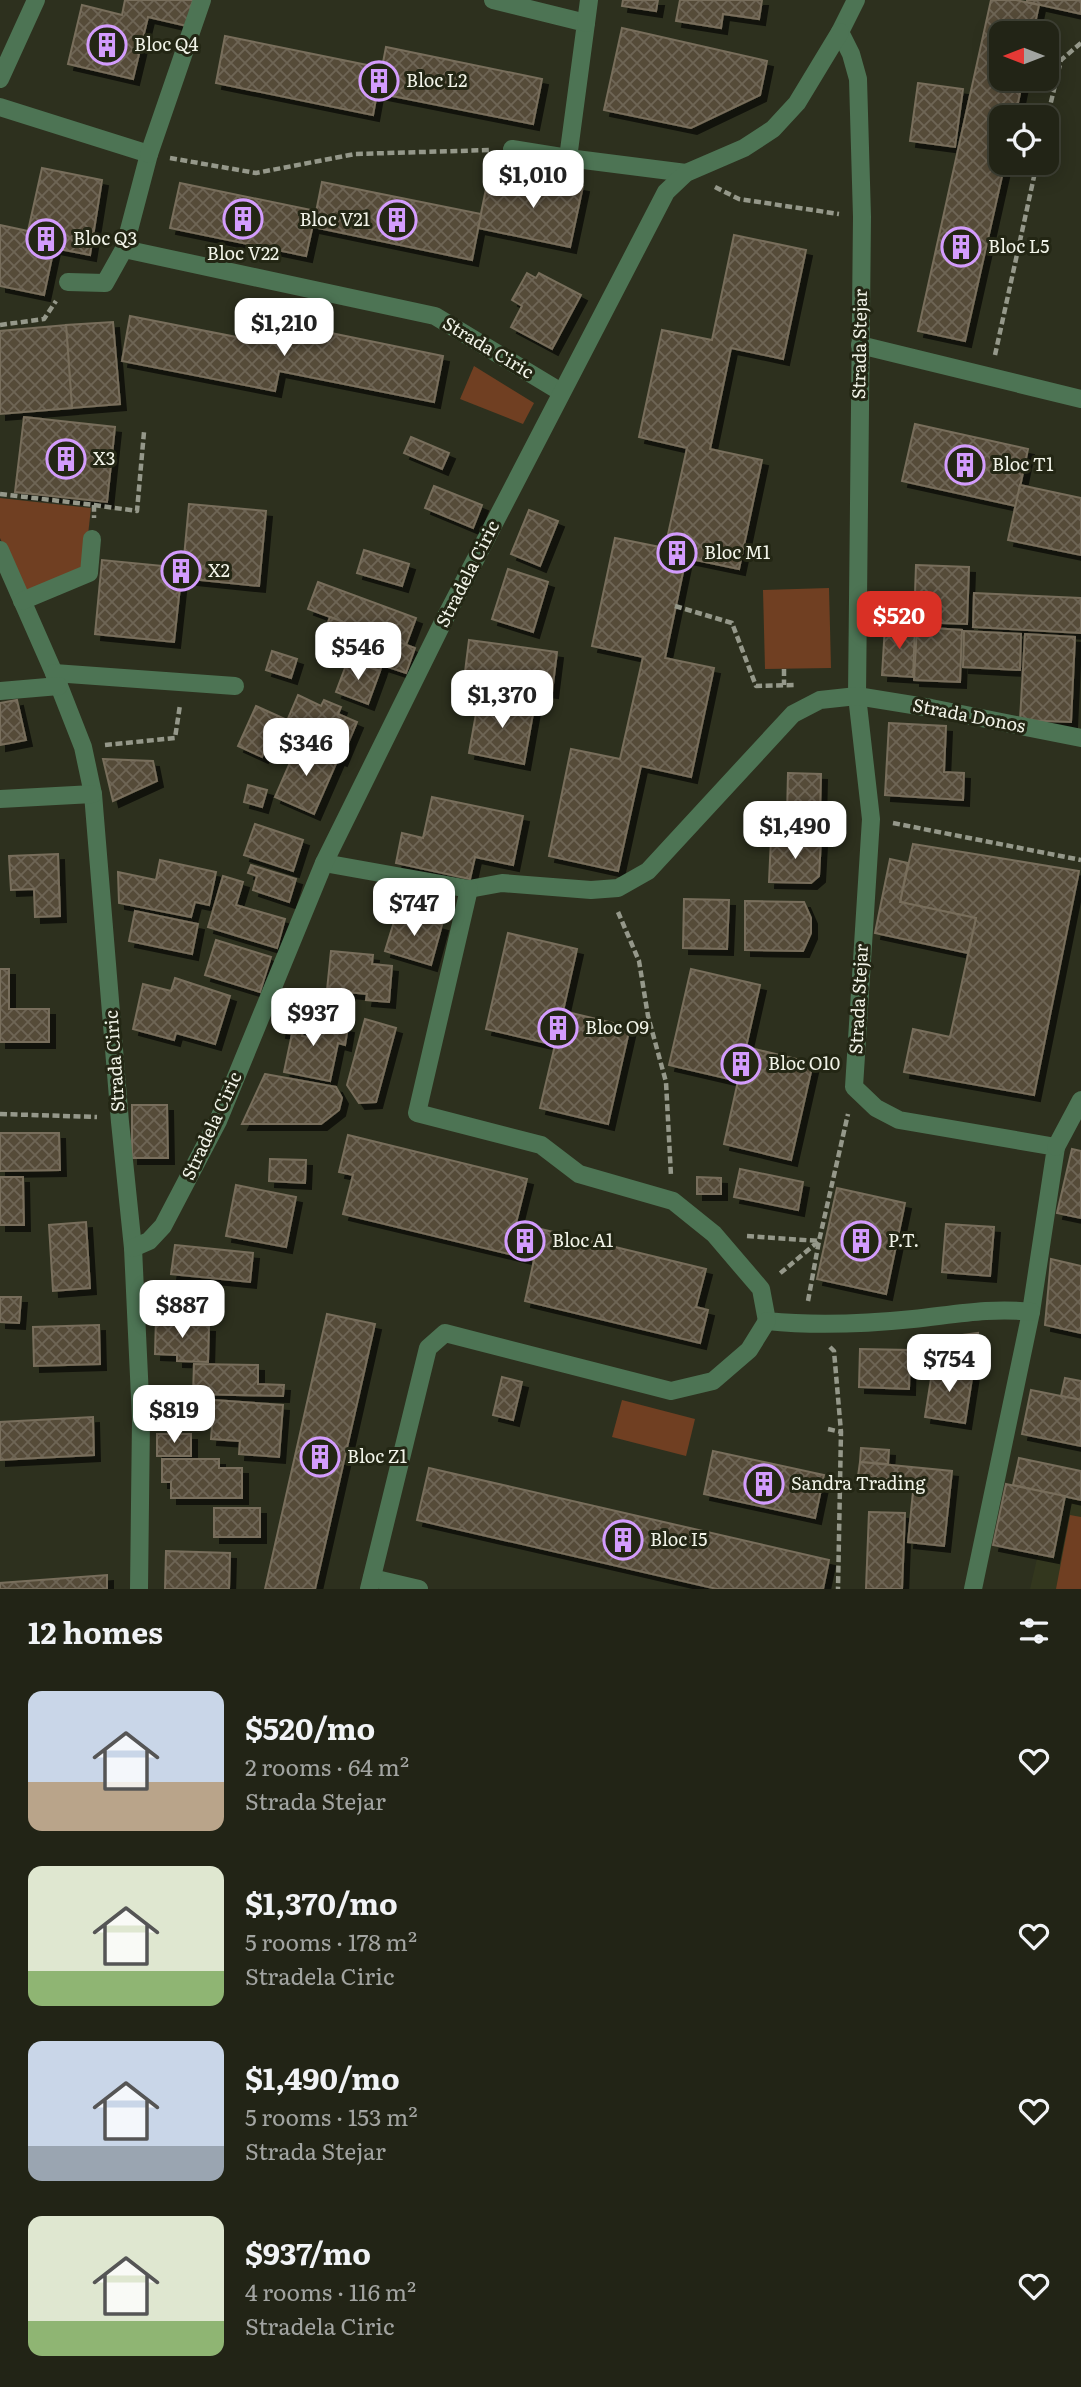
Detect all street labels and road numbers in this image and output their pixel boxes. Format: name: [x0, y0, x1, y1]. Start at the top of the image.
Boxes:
street label: Strada Stejar: [844, 288, 873, 399]
street label: Strada Ciric: [438, 309, 539, 385]
street label: Stradela Ciric: [428, 515, 505, 632]
street label: Strada Donos: [911, 690, 1028, 739]
street label: Strada Stejar: [841, 943, 874, 1055]
street label: Strada Ciric: [96, 1009, 131, 1113]
street label: Stradela Ciric: [174, 1067, 248, 1184]

